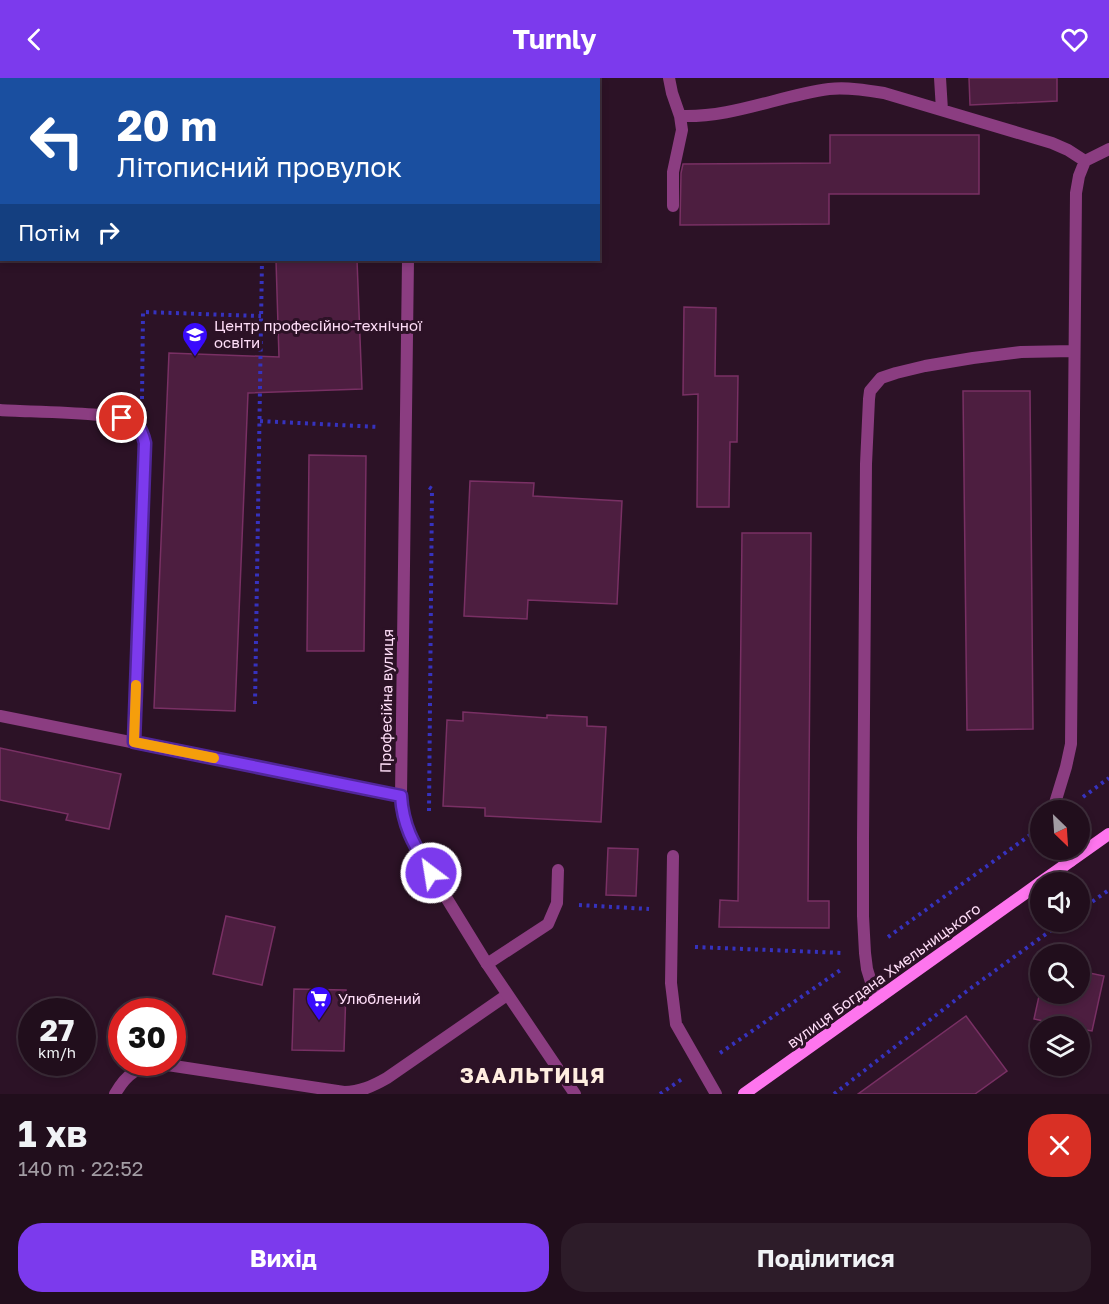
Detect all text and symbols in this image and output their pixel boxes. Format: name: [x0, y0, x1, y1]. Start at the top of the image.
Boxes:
icon: back: [18, 23, 51, 56]
text: Turnly: [512, 23, 597, 55]
icon: heart: [1058, 23, 1091, 56]
text: 20 m: [117, 100, 217, 150]
icon: left: [18, 102, 96, 180]
text: Літописний провулок: [117, 151, 402, 183]
icon: right: [92, 216, 125, 249]
text: Потім: [18, 219, 80, 246]
place label: Центр професійно-технічної освіти: [214, 316, 423, 351]
school or university icon: Центр професійно-технічної освіти: [180, 320, 210, 358]
pin: [96, 392, 147, 443]
icon: arrive: [105, 401, 138, 434]
street label: Професійна вулиця: [376, 629, 396, 773]
north arrow: [1030, 800, 1090, 860]
map controls: [1030, 800, 1090, 1076]
position arrow: [399, 841, 463, 905]
button: sound: [1030, 872, 1090, 932]
street label: вулиця Богдана Хмельницького: [783, 899, 984, 1051]
button: search: [1030, 944, 1090, 1004]
supermarket icon: Улюблений: [304, 984, 334, 1022]
place label: Улюблений: [338, 989, 421, 1007]
speed limit sign: 30: [108, 998, 186, 1076]
text: 27: [40, 1012, 74, 1048]
button: layers: [1030, 1016, 1090, 1076]
text: km/h: [38, 1043, 76, 1061]
district label: ЗААЛЬТИЦЯ: [460, 1062, 606, 1088]
text: 1 хв: [18, 1112, 87, 1155]
button: close: [1028, 1114, 1091, 1177]
text: 140 m · 22:52: [18, 1156, 143, 1180]
button: Вихід: [18, 1223, 549, 1292]
button: Поділитися: [561, 1223, 1091, 1292]

